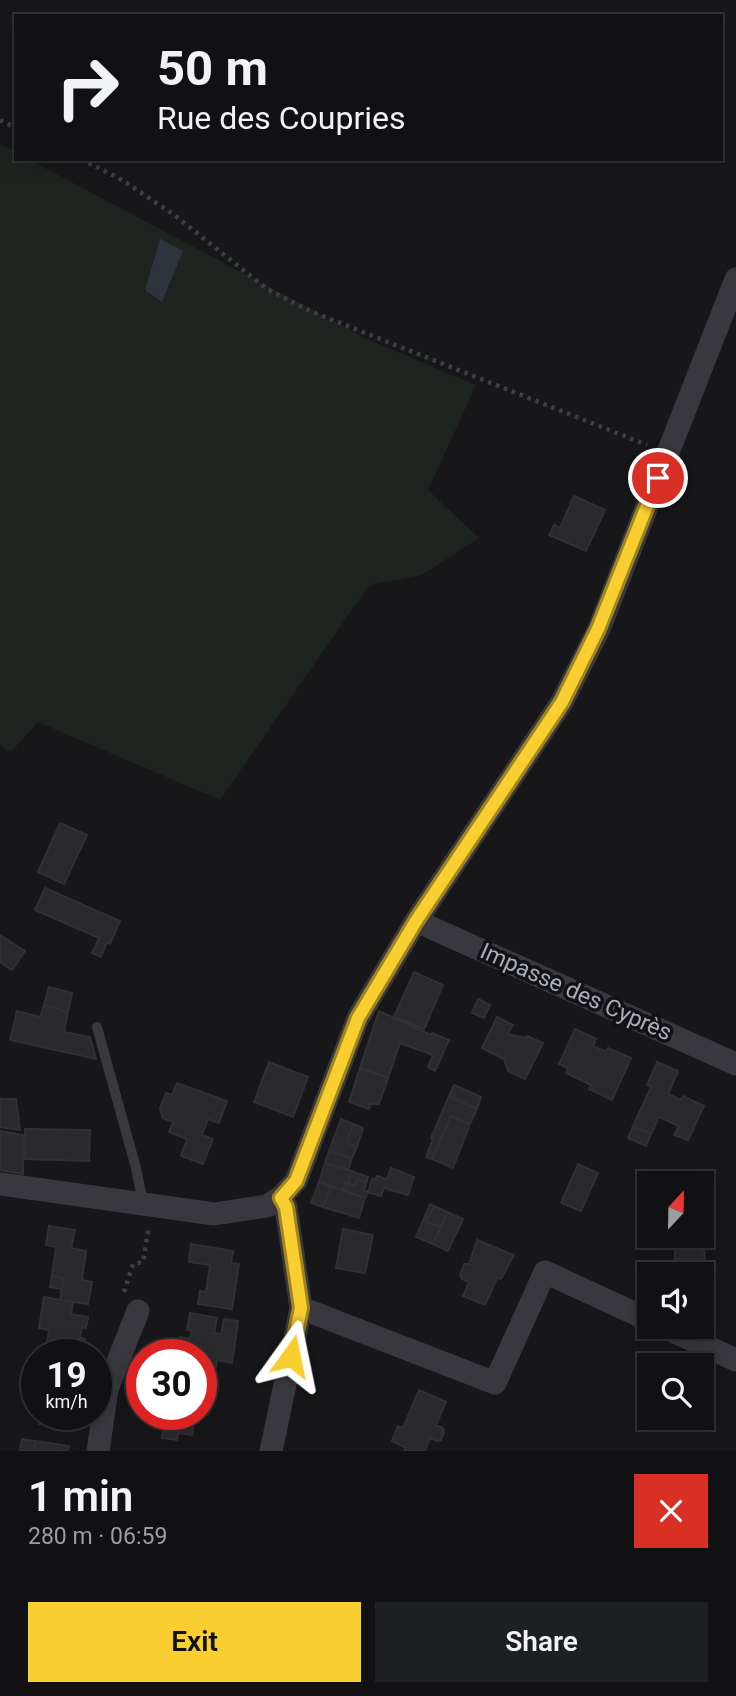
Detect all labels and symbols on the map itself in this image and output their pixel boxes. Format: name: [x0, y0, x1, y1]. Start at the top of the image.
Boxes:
pin: [628, 448, 688, 508]
street label: Impasse des Cyprès: [476, 938, 676, 1046]
north arrow: [637, 1171, 714, 1248]
position arrow: [254, 1319, 328, 1393]
speed limit sign: 30: [126, 1339, 217, 1430]

